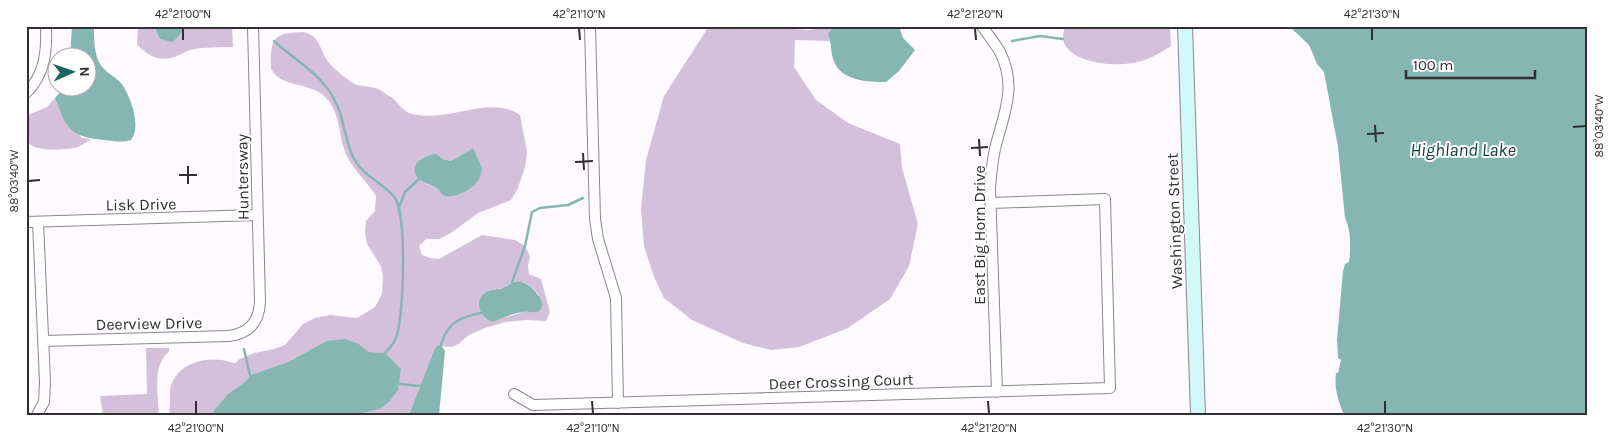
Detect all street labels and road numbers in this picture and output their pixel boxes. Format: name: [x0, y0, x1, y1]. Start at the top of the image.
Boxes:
street label: Huntersway: [232, 133, 253, 220]
street label: Washington Street: [1163, 153, 1186, 289]
street label: East Big Horn Drive: [970, 165, 989, 305]
street label: Lisk Drive: [105, 194, 177, 215]
street label: Deerview Drive: [96, 313, 202, 334]
street label: Deer Crossing Court: [768, 369, 914, 394]

